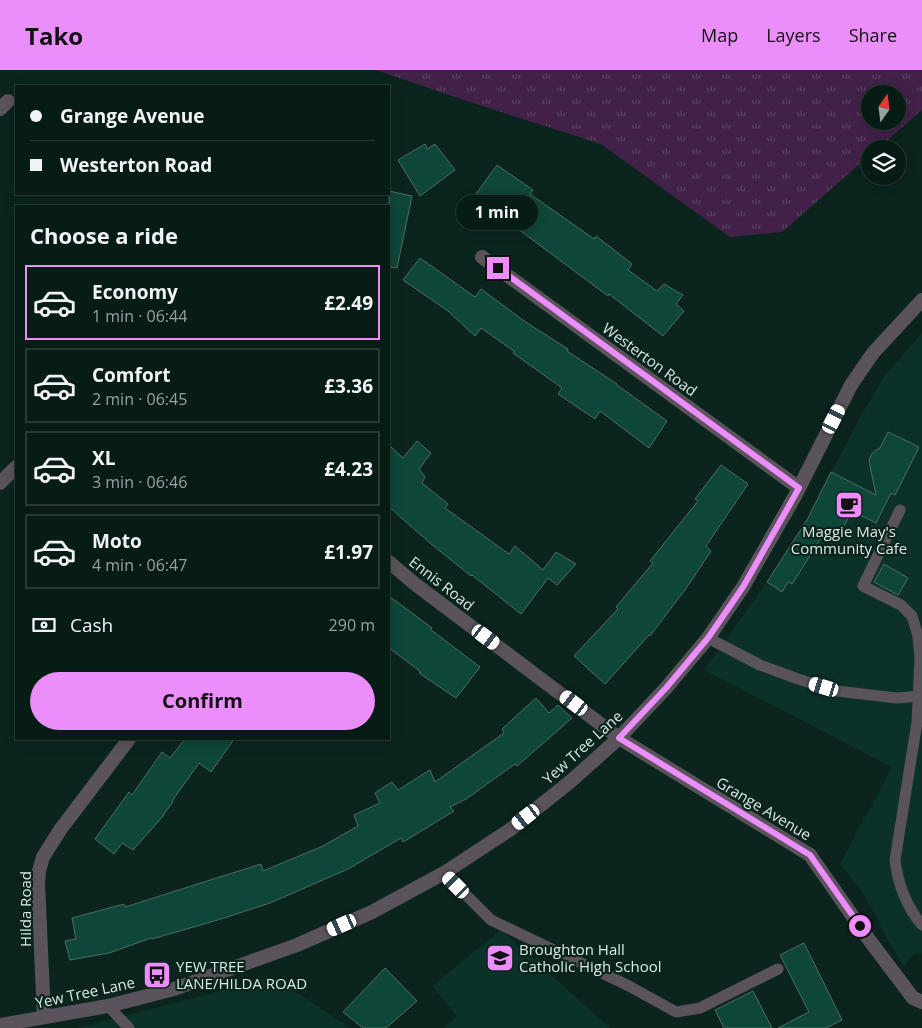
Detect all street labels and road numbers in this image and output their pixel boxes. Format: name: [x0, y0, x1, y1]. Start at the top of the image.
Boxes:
street label: Westerton Road: [599, 318, 701, 400]
street label: Ennis Road: [405, 551, 479, 615]
street label: Yew Tree Lane: [538, 706, 626, 788]
street label: Grange Avenue: [713, 772, 815, 844]
street label: Hilda Road: [15, 871, 35, 947]
street label: Yew Tree Lane: [33, 972, 137, 1012]

